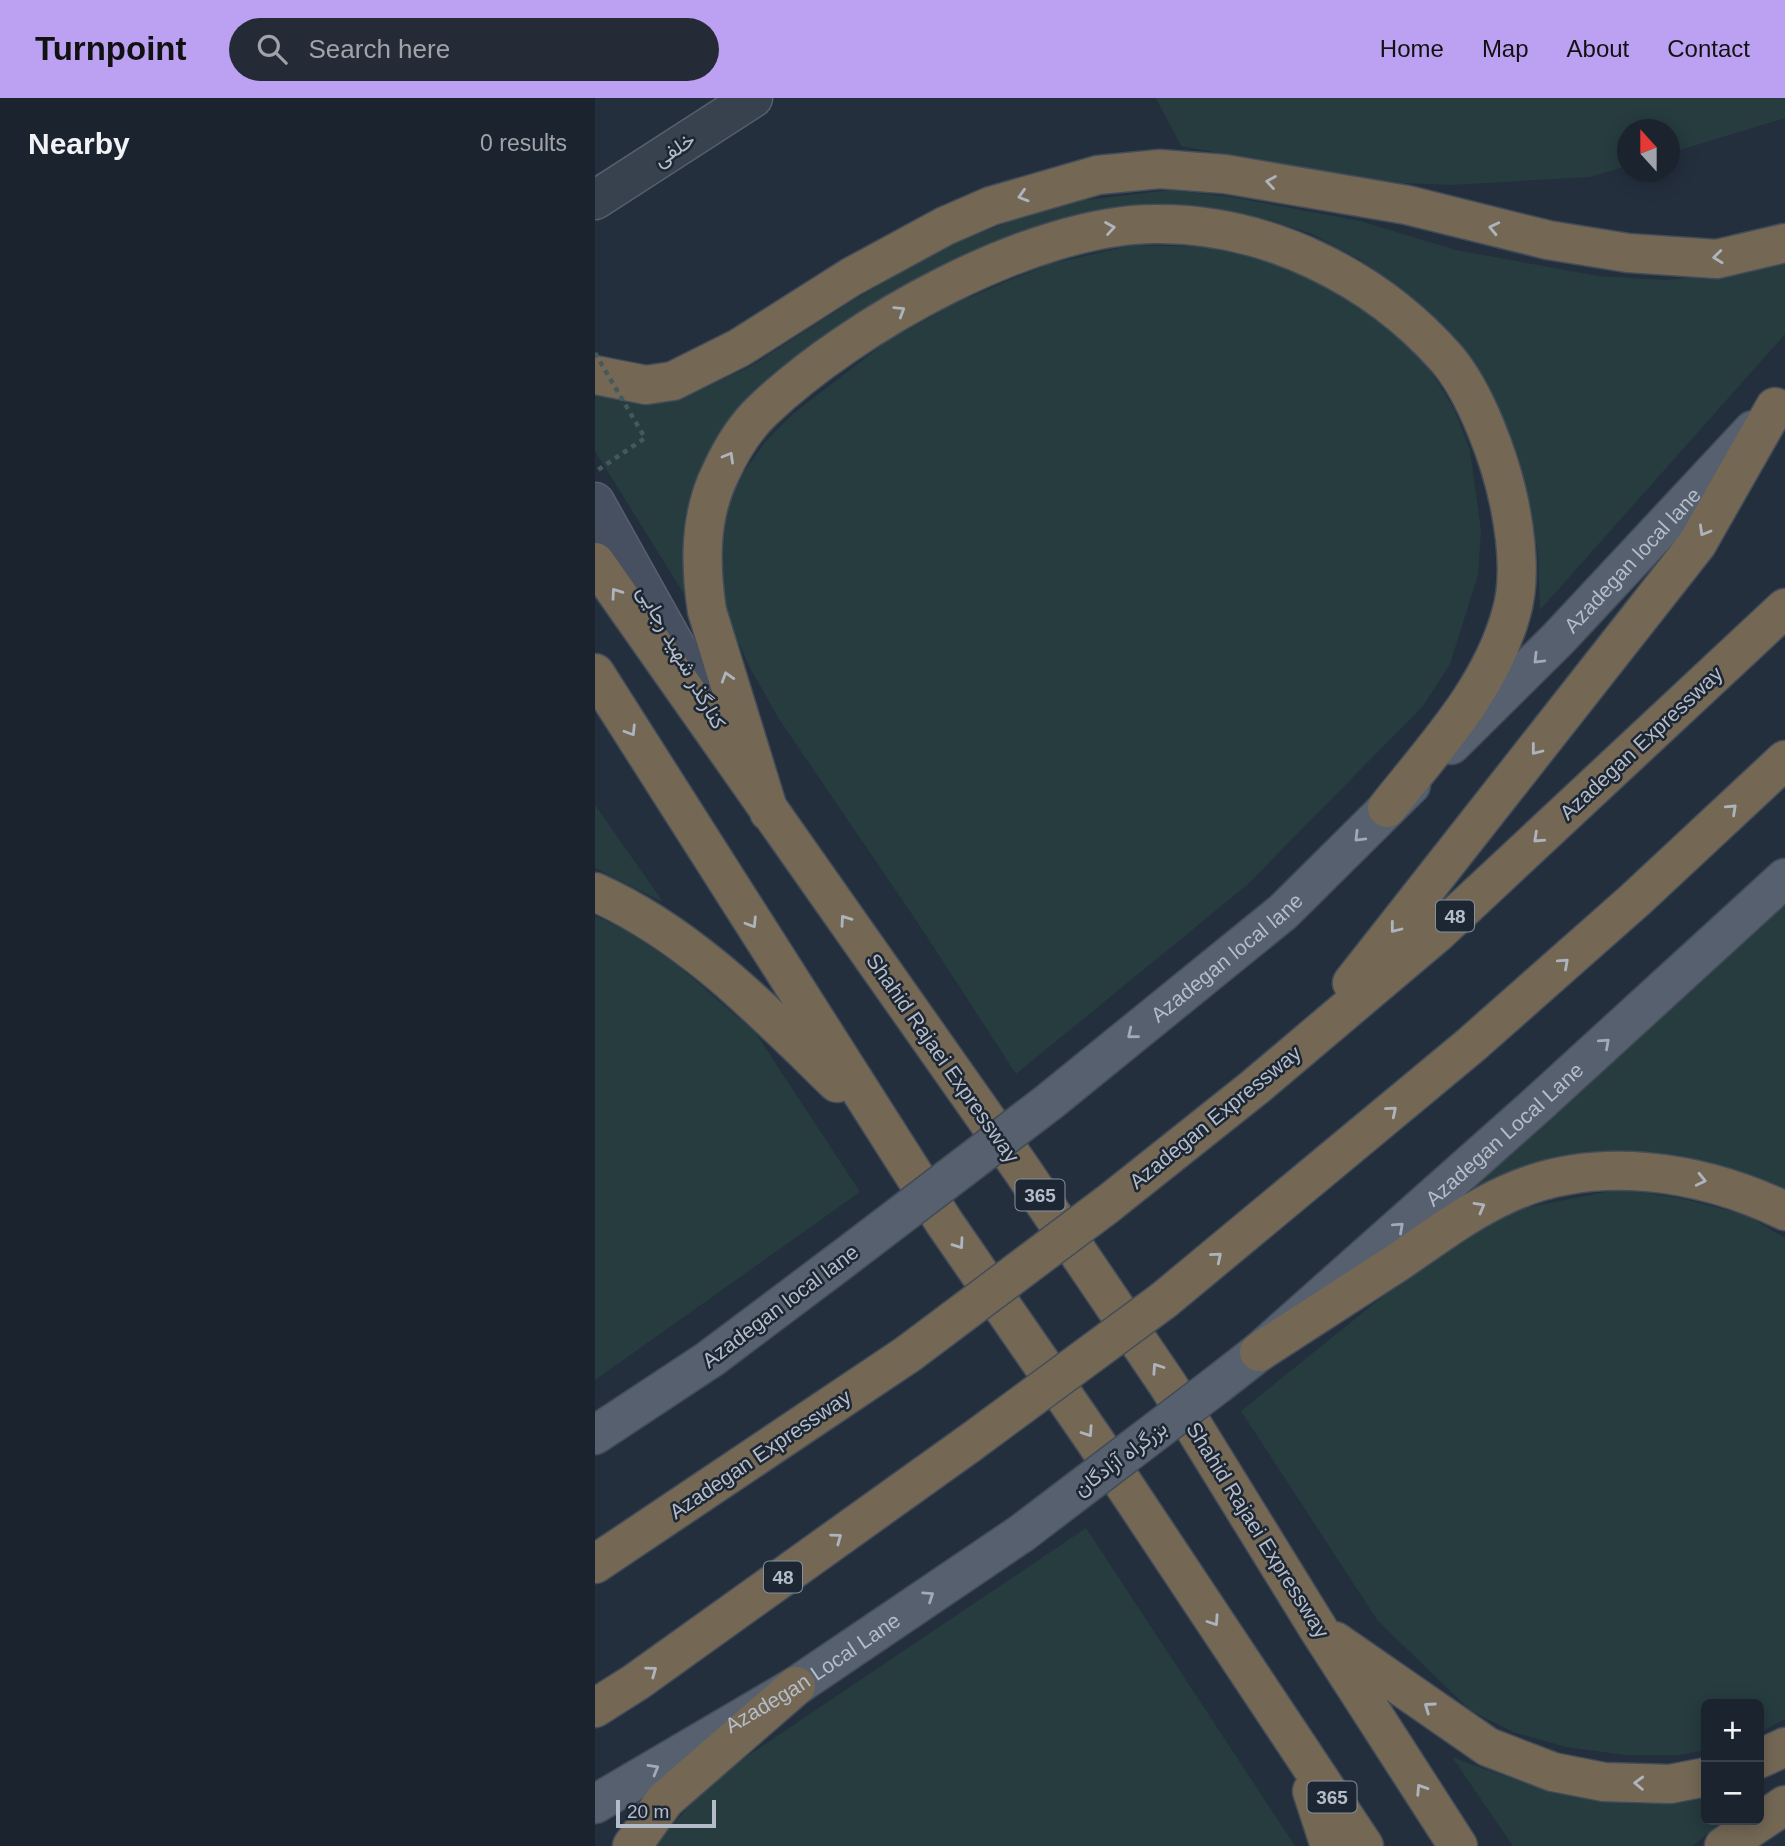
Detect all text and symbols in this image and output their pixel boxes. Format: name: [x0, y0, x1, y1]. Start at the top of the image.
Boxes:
search box: [229, 18, 719, 81]
text: Turnpoint: [35, 30, 187, 67]
icon: search: [253, 30, 291, 68]
text: Search here: [309, 34, 450, 64]
text: Home: [1380, 35, 1444, 62]
text: Map: [1482, 35, 1529, 62]
text: About: [1567, 35, 1629, 62]
text: Contact: [1667, 35, 1750, 62]
north arrow: [1617, 119, 1680, 182]
text: Nearby: [28, 127, 130, 160]
street label: خلفی: [649, 127, 700, 172]
text: 0 results: [480, 130, 567, 156]
one-way arrow: [1265, 175, 1277, 190]
one-way arrow: [1017, 187, 1029, 202]
one-way arrow: [1104, 221, 1116, 236]
one-way arrow: [1488, 222, 1500, 237]
one-way arrow: [1712, 249, 1724, 264]
one-way arrow: [892, 307, 905, 320]
one-way arrow: [721, 452, 734, 465]
street label: Azadegan local lane: [1559, 483, 1705, 637]
one-way arrow: [1699, 523, 1712, 536]
street label: کنارگذر شهید رجایی: [631, 581, 731, 734]
one-way arrow: [612, 588, 624, 601]
one-way arrow: [1533, 651, 1546, 664]
street label: Azadegan Expressway: [1555, 661, 1727, 824]
one-way arrow: [721, 671, 735, 683]
one-way arrow: [622, 723, 635, 736]
one-way arrow: [1532, 742, 1545, 755]
one-way arrow: [1724, 805, 1737, 818]
one-way arrow: [1354, 828, 1367, 841]
one-way arrow: [1533, 830, 1546, 843]
street label: Azadegan local lane: [1146, 888, 1307, 1026]
road number: 48: [1436, 901, 1474, 932]
one-way arrow: [744, 915, 757, 928]
one-way arrow: [841, 915, 853, 928]
one-way arrow: [1391, 921, 1404, 933]
street label: Shahid Rajaei Expressway: [862, 949, 1024, 1167]
one-way arrow: [1556, 959, 1569, 971]
one-way arrow: [1128, 1026, 1140, 1039]
one-way arrow: [1597, 1038, 1610, 1051]
street label: Azadegan Expressway: [1125, 1041, 1306, 1193]
street label: Azadegan Local Lane: [1420, 1057, 1587, 1210]
one-way arrow: [1384, 1107, 1396, 1120]
one-way arrow: [1695, 1172, 1707, 1186]
road number: 365: [1015, 1180, 1065, 1210]
one-way arrow: [1473, 1202, 1486, 1216]
one-way arrow: [1391, 1223, 1404, 1235]
one-way arrow: [951, 1236, 963, 1249]
street label: Azadegan local lane: [698, 1240, 862, 1372]
one-way arrow: [1209, 1252, 1221, 1265]
one-way arrow: [1153, 1363, 1165, 1376]
street label: Azadegan Expressway: [665, 1384, 855, 1523]
street label: بزرگراه آزادگان: [1069, 1416, 1172, 1502]
street label: Shahid Rajaei Expressway: [1182, 1418, 1334, 1642]
one-way arrow: [1080, 1424, 1093, 1437]
one-way arrow: [829, 1534, 842, 1546]
road number: 48: [764, 1562, 802, 1592]
one-way arrow: [921, 1592, 934, 1604]
street label: Azadegan Local Lane: [721, 1608, 904, 1737]
one-way arrow: [1206, 1613, 1218, 1626]
one-way arrow: [644, 1666, 657, 1679]
map controls: [1701, 1699, 1764, 1825]
button: +: [1701, 1699, 1764, 1762]
one-way arrow: [1424, 1702, 1437, 1715]
button: −: [1701, 1762, 1764, 1825]
one-way arrow: [646, 1765, 659, 1778]
one-way arrow: [1633, 1776, 1644, 1791]
road number: 365: [1307, 1782, 1357, 1812]
one-way arrow: [1417, 1783, 1430, 1796]
scale bar: [616, 1797, 716, 1829]
text: 20 m: [627, 1801, 669, 1822]

